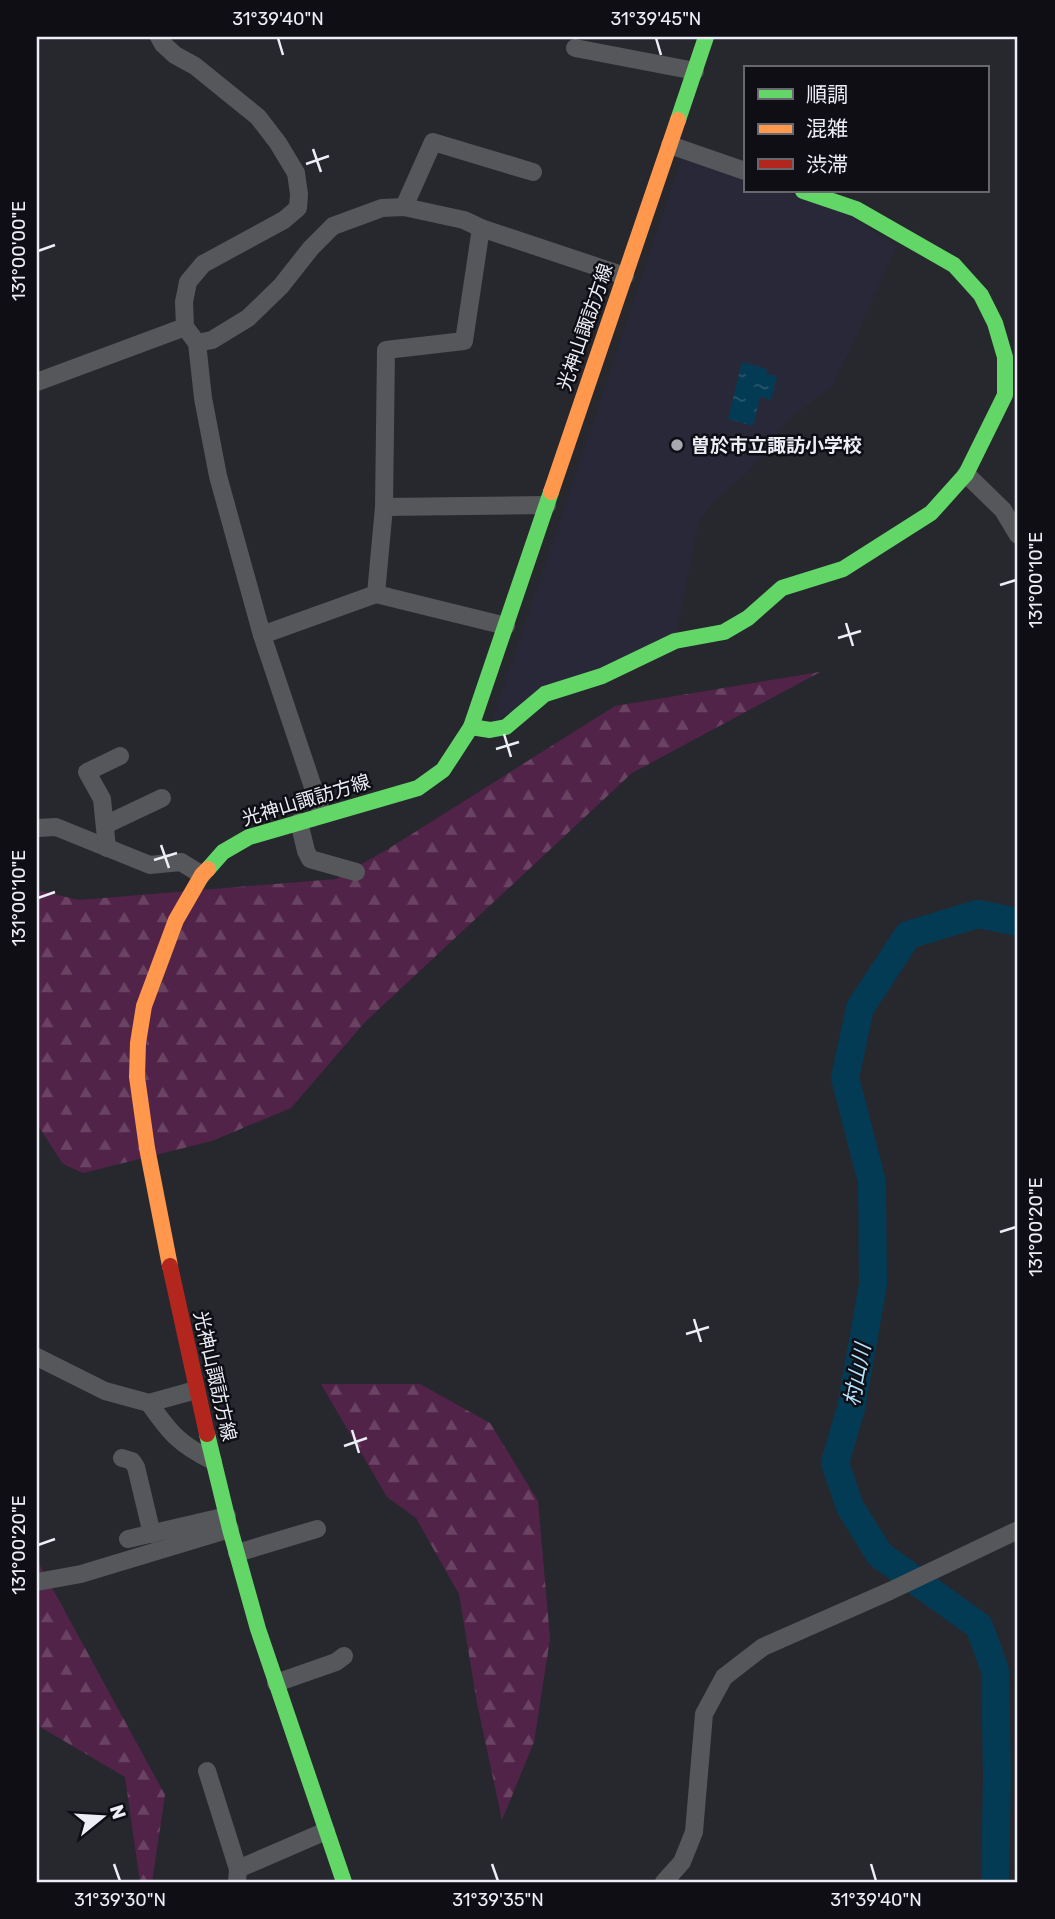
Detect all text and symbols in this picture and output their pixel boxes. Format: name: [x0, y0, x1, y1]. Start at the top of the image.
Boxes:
text: 31°39'40"N: [232, 8, 324, 30]
text: 31°39'45"N: [611, 8, 701, 30]
legend: [744, 66, 988, 192]
text: 順調: [806, 82, 848, 107]
text: 混雑: [806, 116, 848, 141]
text: 渋滞: [806, 152, 848, 177]
text: 131°00'00"E: [8, 201, 30, 301]
street label: 光神山諏訪方線: [552, 260, 618, 394]
place label: 曽於市立諏訪小学校: [691, 434, 862, 457]
marker: 曽於市立諏訪小学校: [669, 437, 685, 453]
text: 131°00'10"E: [1025, 532, 1047, 628]
street label: 光神山諏訪方線: [239, 770, 373, 830]
text: 131°00'10"E: [8, 850, 30, 946]
text: 131°00'20"E: [1025, 1177, 1047, 1277]
street label: 光神山諏訪方線: [189, 1309, 241, 1443]
water label: 村山川: [839, 1340, 876, 1408]
text: 131°00'20"E: [8, 1495, 30, 1595]
north arrow: [66, 1783, 136, 1853]
text: N: [105, 1802, 131, 1822]
text: 31°39'30"N: [74, 1889, 166, 1911]
text: 31°39'35"N: [452, 1889, 544, 1911]
text: 31°39'40"N: [830, 1889, 922, 1911]

